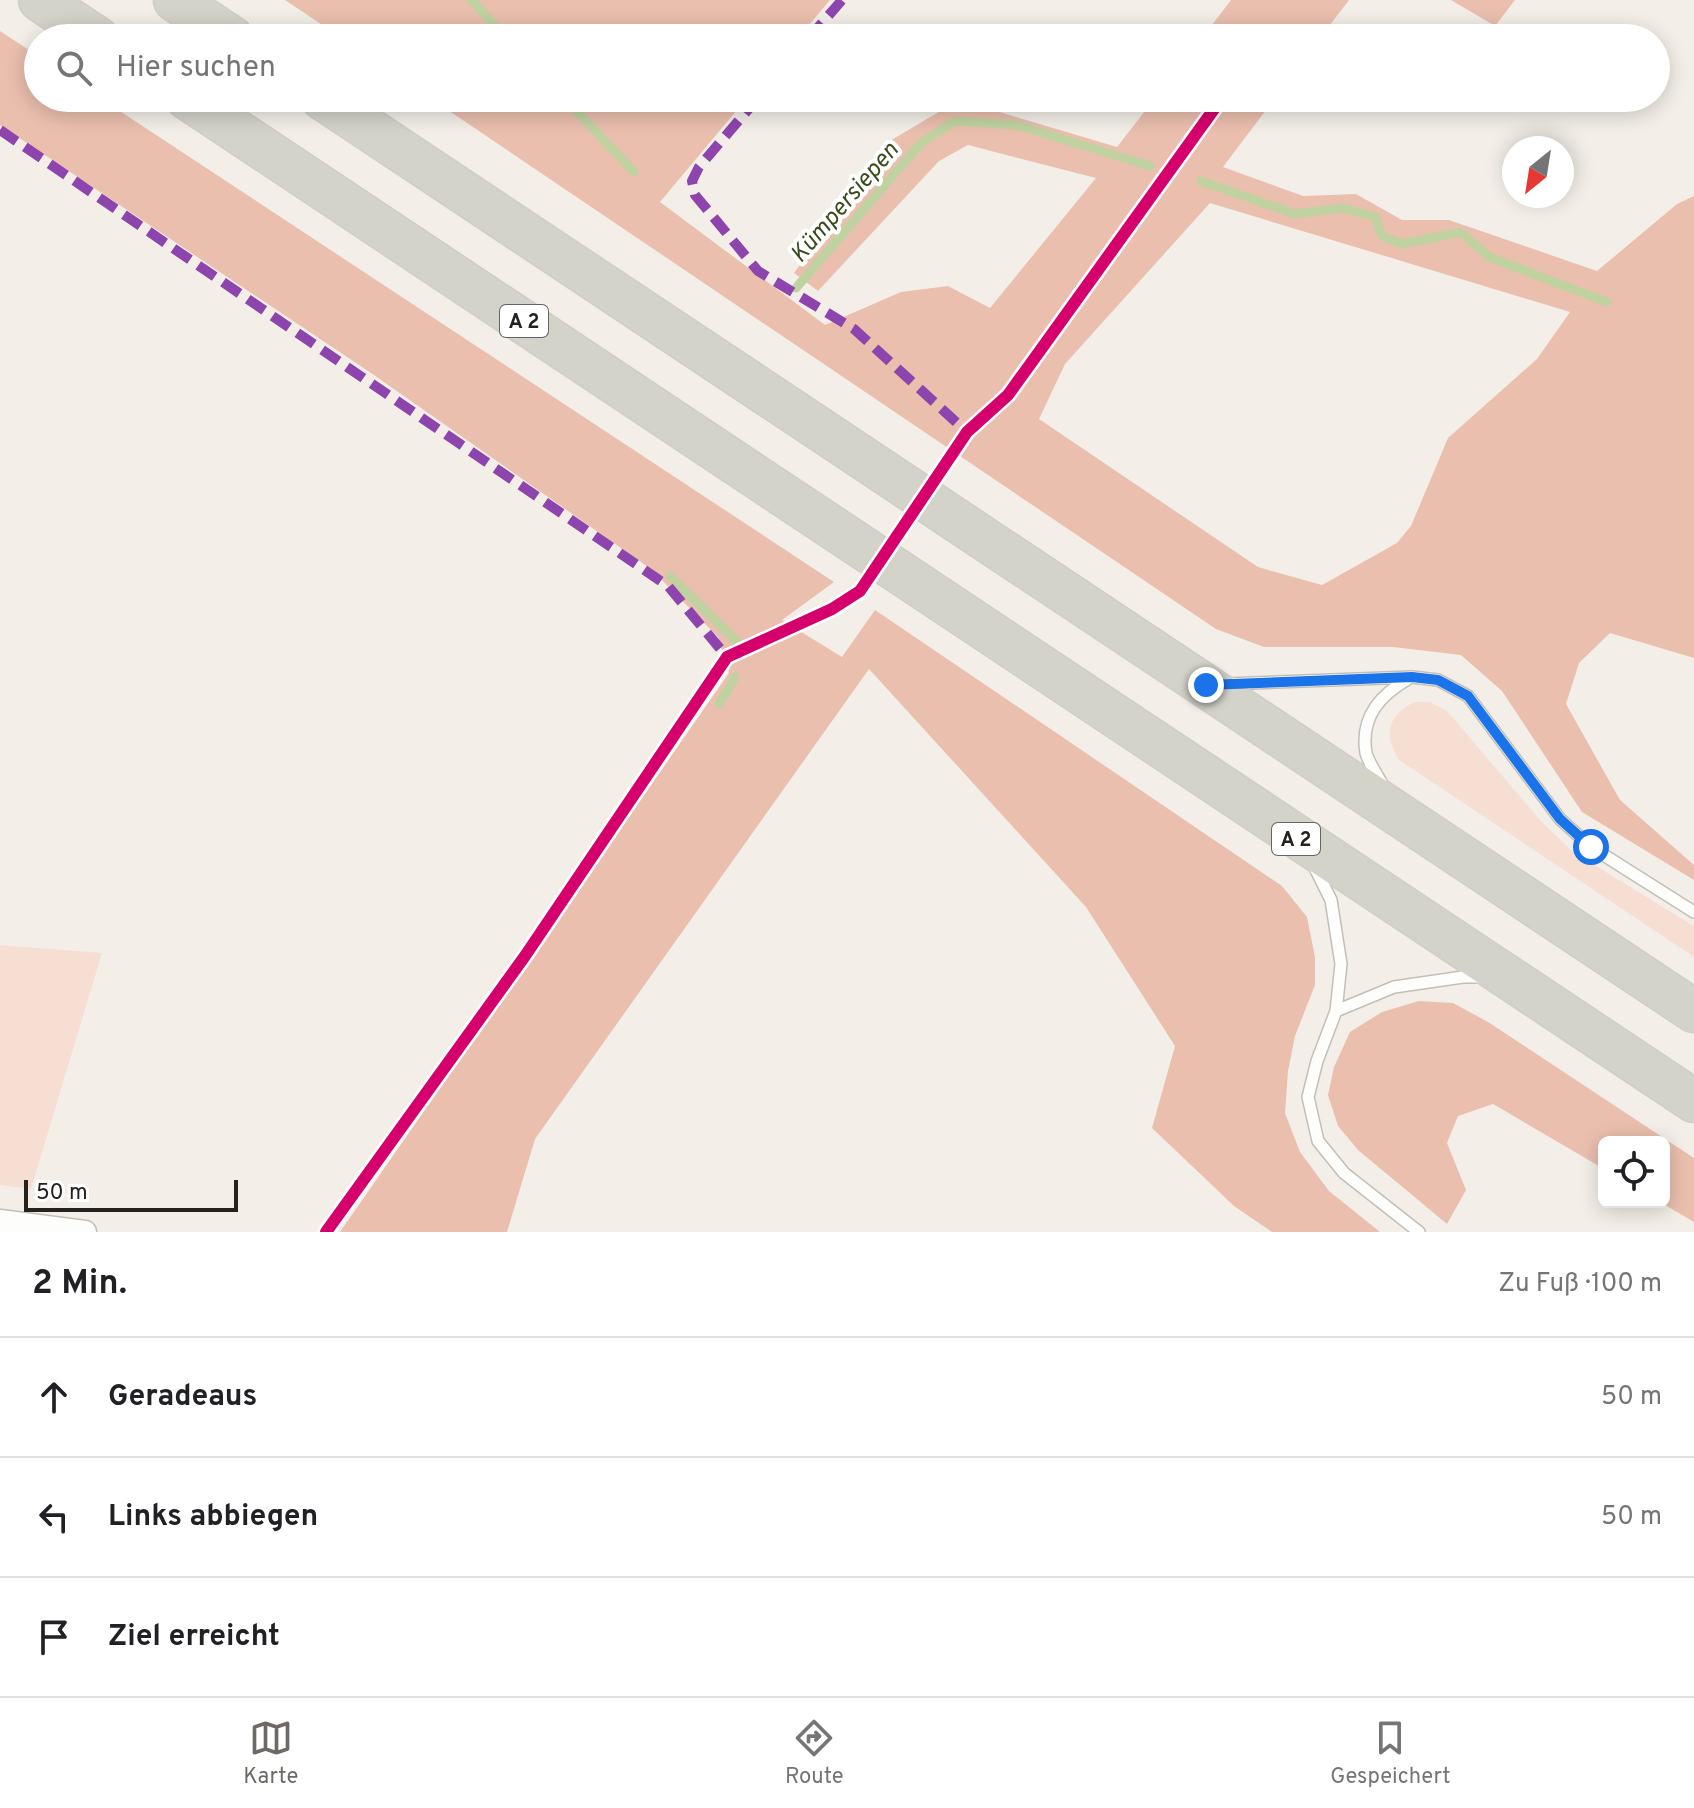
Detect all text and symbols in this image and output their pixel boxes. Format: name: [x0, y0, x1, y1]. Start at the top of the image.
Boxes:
search box: [24, 24, 1670, 112]
icon: search: [52, 46, 96, 90]
text: Hier suchen: [116, 50, 276, 87]
north arrow: [1502, 136, 1574, 208]
water label: Kümpersiepen: [785, 137, 906, 270]
road number: A 2: [500, 305, 548, 337]
route end: [1188, 667, 1224, 703]
road number: A 2: [1272, 823, 1320, 855]
route start: [1573, 829, 1609, 865]
map controls: [1598, 1136, 1670, 1208]
button: locate: [1598, 1136, 1670, 1208]
scale bar: [24, 1176, 238, 1212]
text: 50 m: [36, 1180, 88, 1207]
text: 2 Min.: [32, 1263, 127, 1306]
text: Zu Fuß · 100 m: [1498, 1268, 1662, 1301]
icon: ahead: [32, 1375, 76, 1419]
text: Geradeaus: [108, 1379, 257, 1416]
text: 50 m: [1601, 1381, 1662, 1414]
icon: left: [32, 1495, 76, 1539]
text: Links abbiegen: [108, 1499, 318, 1536]
text: 50 m: [1601, 1501, 1662, 1534]
icon: arrive: [32, 1615, 76, 1659]
text: Ziel erreicht: [108, 1619, 280, 1656]
tab: Karte: [243, 1716, 298, 1791]
tab: Route: [785, 1716, 844, 1791]
tab: Gespeichert: [1330, 1716, 1451, 1791]

